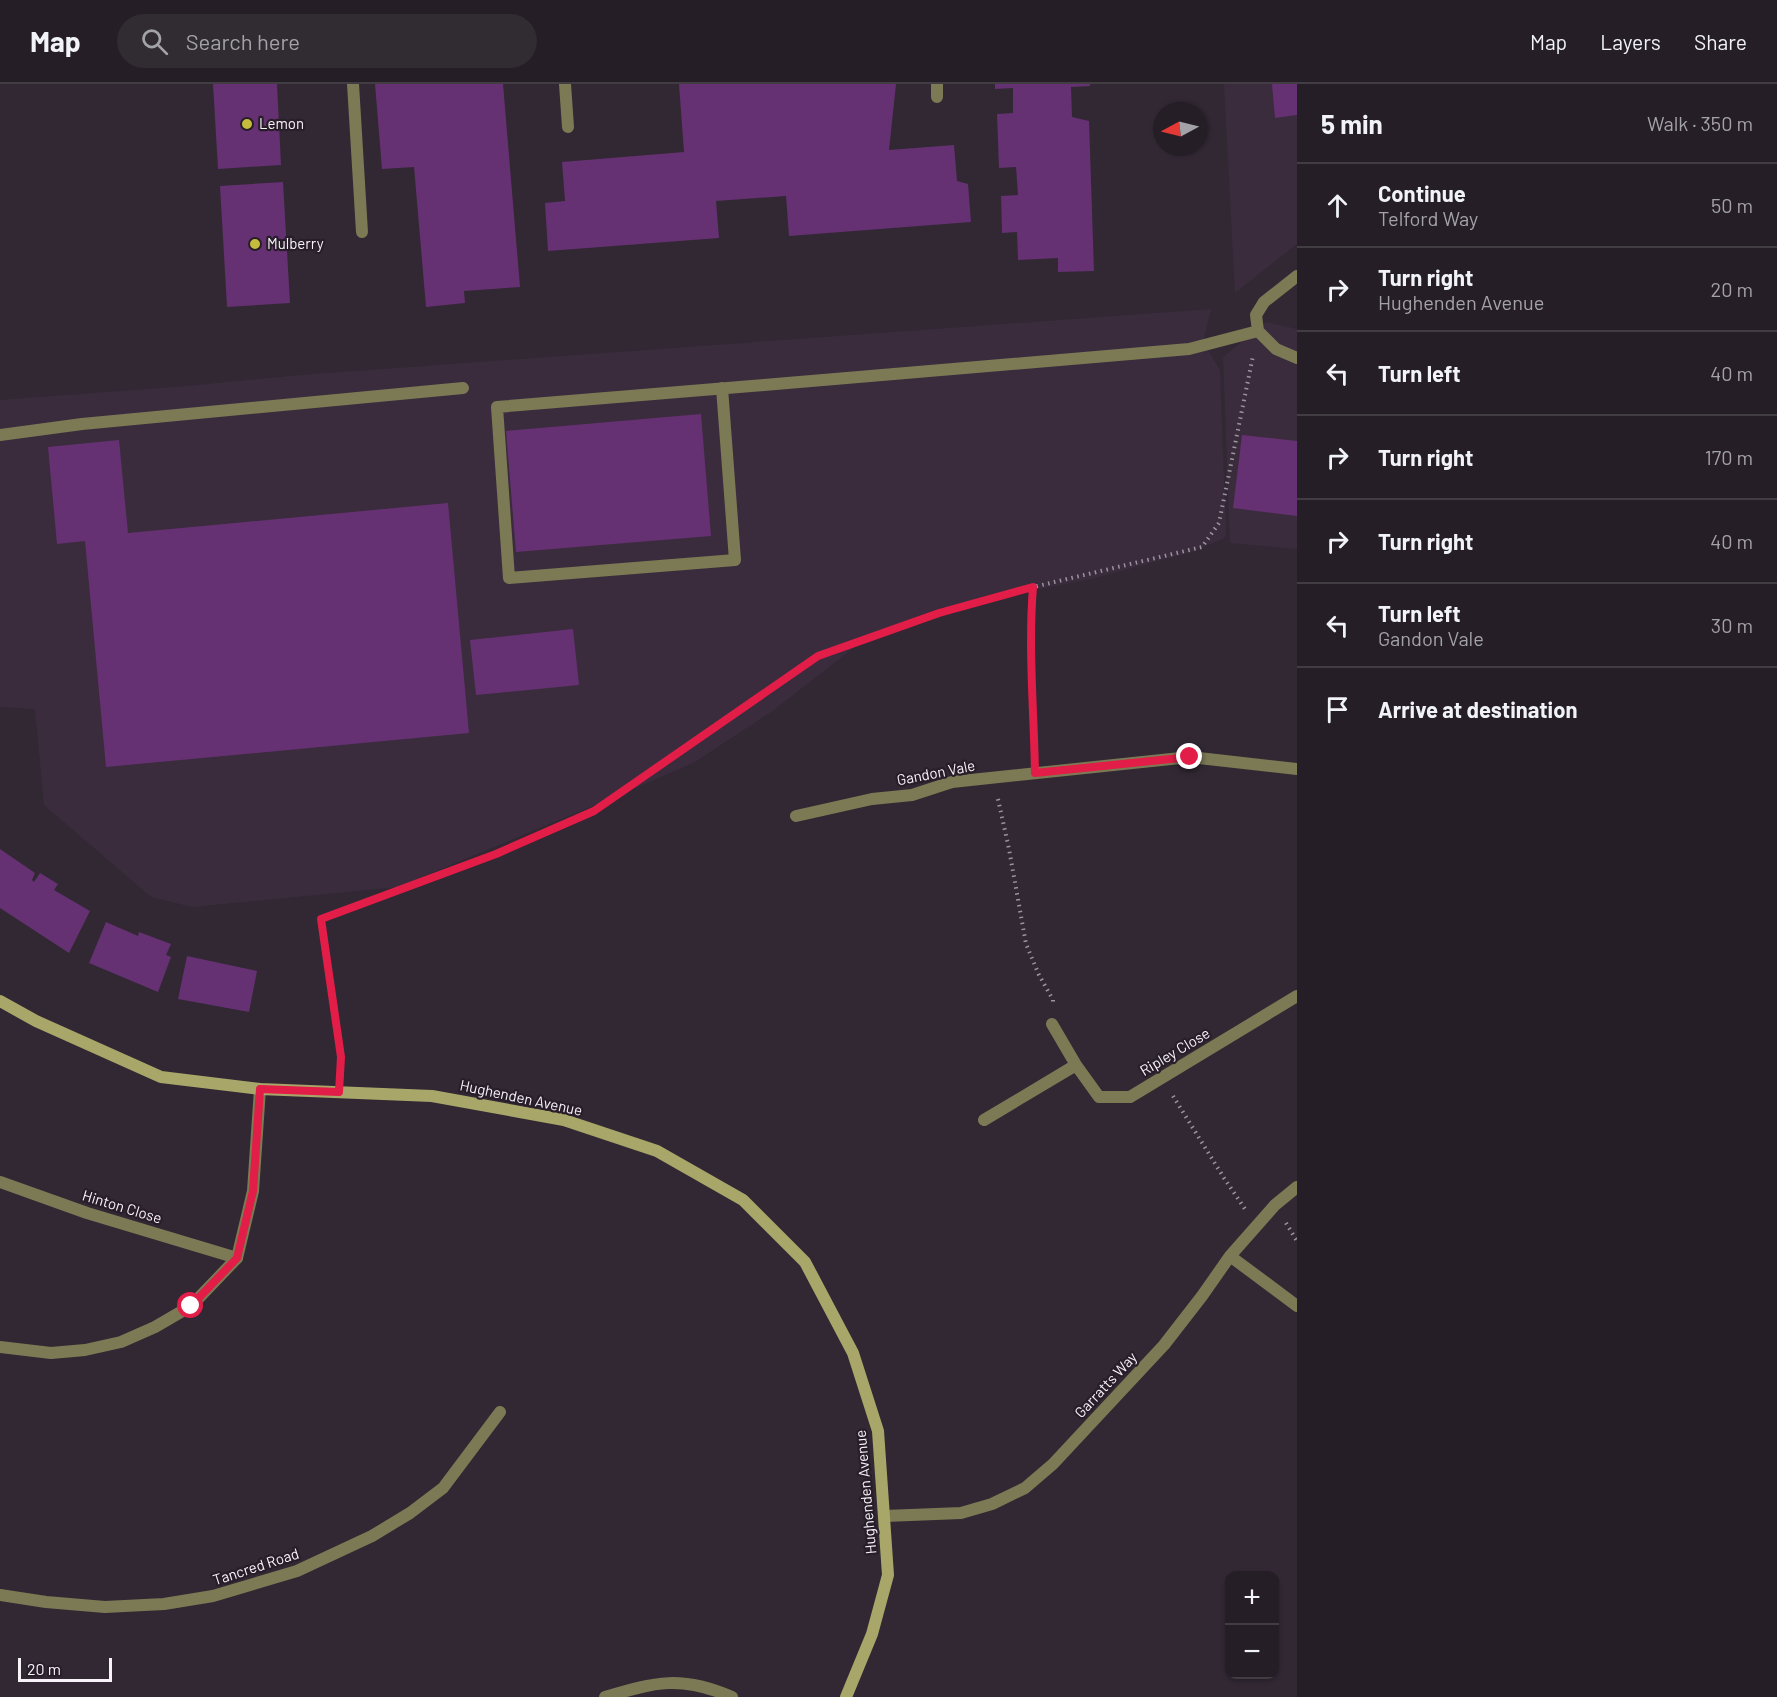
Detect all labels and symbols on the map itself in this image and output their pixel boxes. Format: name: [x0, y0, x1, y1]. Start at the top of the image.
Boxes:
north arrow: [1153, 102, 1207, 156]
place label: Lemon: [259, 114, 304, 132]
marker: Lemon: [240, 117, 254, 131]
place label: Mulberry: [267, 234, 324, 252]
marker: Mulberry: [248, 237, 262, 251]
route end: [1176, 743, 1202, 769]
street label: Gandon Vale: [895, 756, 977, 788]
street label: Ripley Close: [1136, 1023, 1213, 1079]
street label: Hughenden Avenue: [458, 1075, 584, 1119]
street label: Hinton Close: [80, 1185, 164, 1227]
route start: [177, 1292, 203, 1318]
street label: Garratts Way: [1070, 1348, 1140, 1421]
street label: Hughenden Avenue: [851, 1429, 879, 1555]
street label: Tancred Road: [210, 1544, 301, 1588]
scale bar: [18, 1655, 112, 1682]

